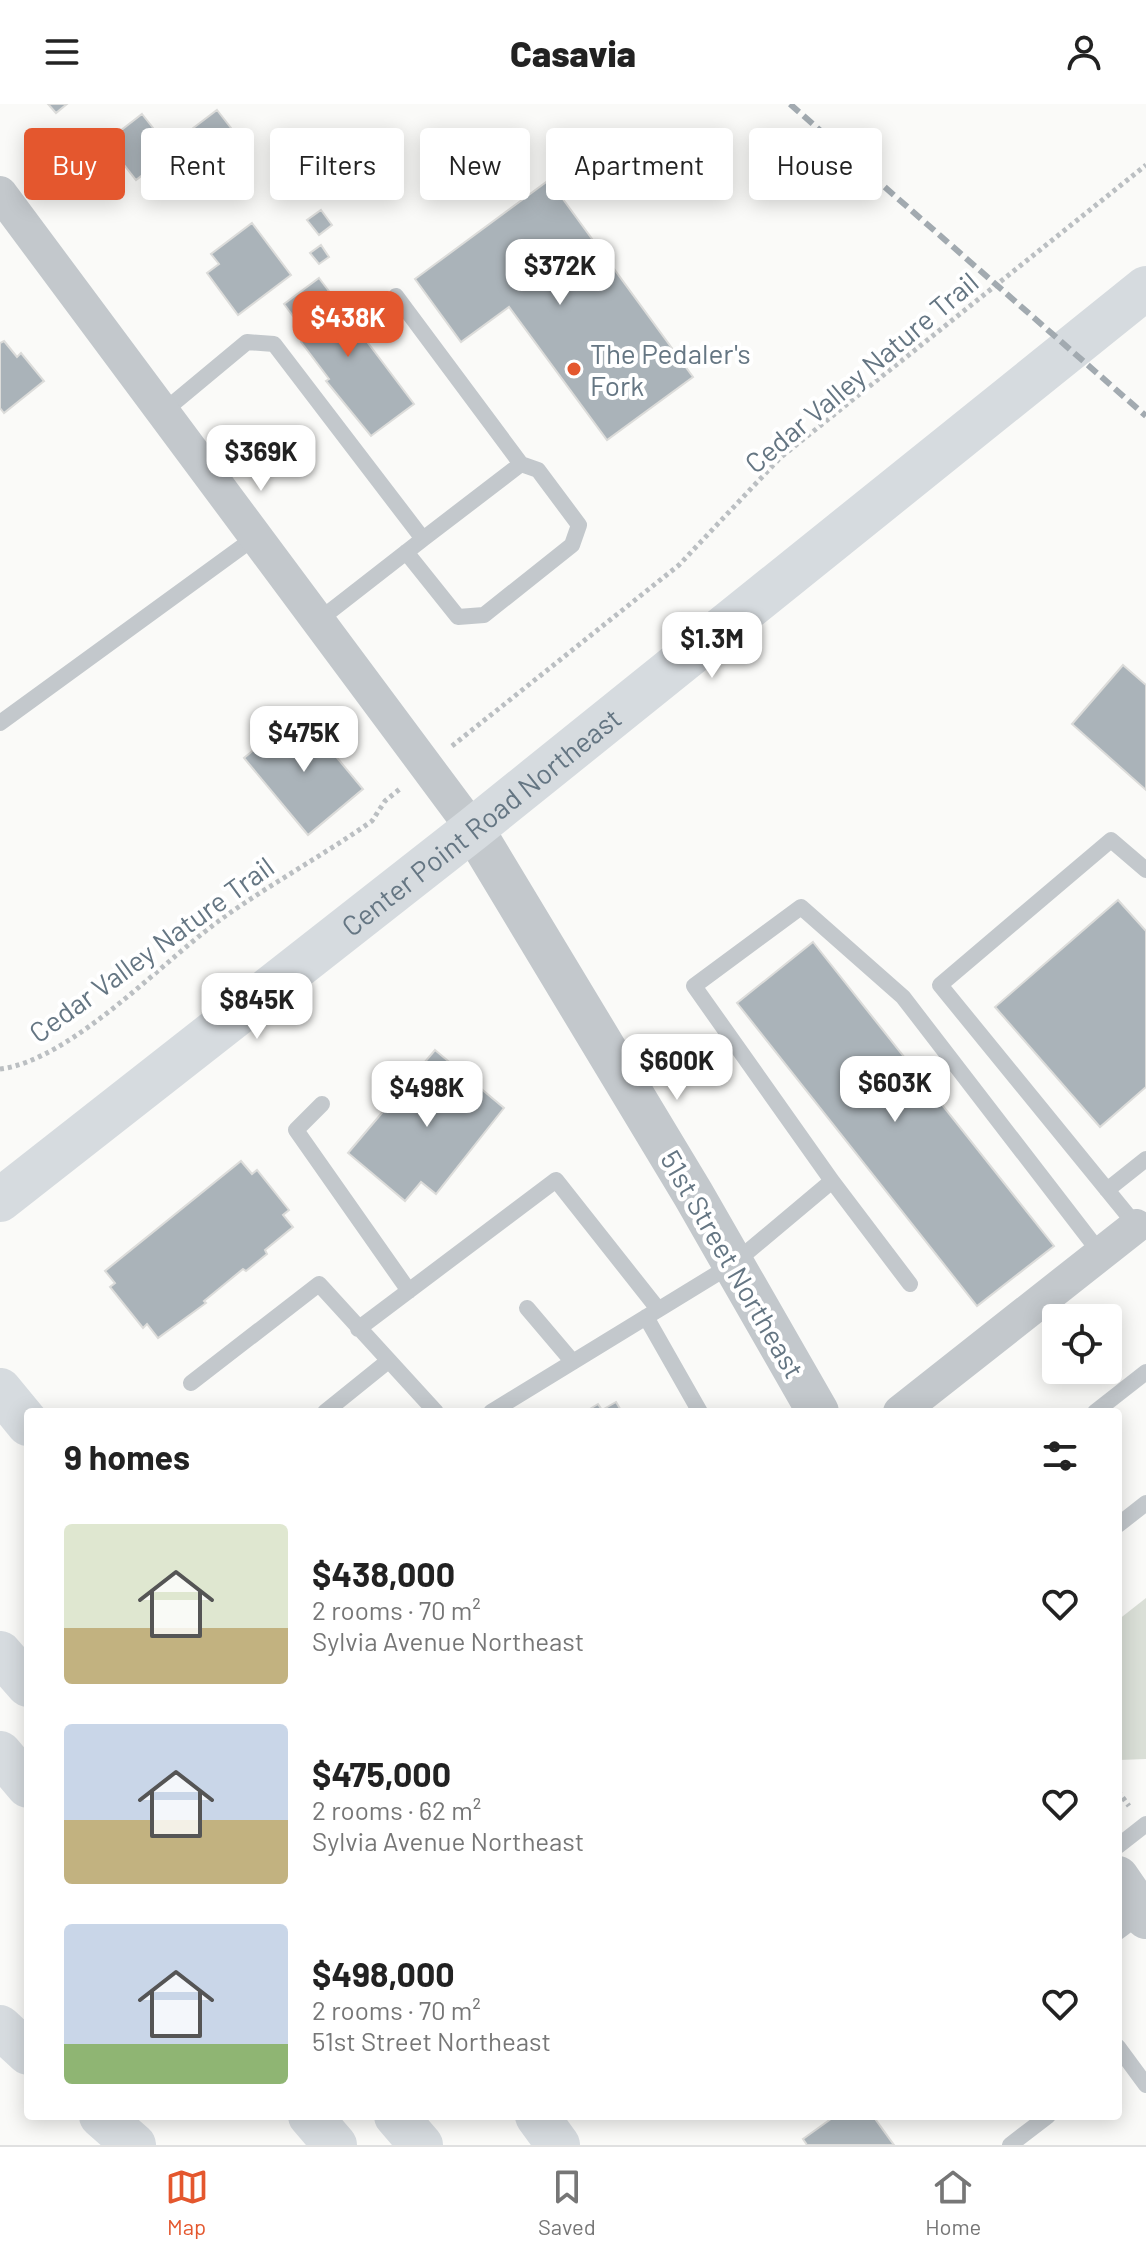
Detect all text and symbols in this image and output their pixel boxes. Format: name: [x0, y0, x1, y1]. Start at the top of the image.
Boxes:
icon: menu: [40, 30, 84, 74]
icon: person: [1062, 30, 1106, 74]
text: Casavia: [510, 31, 636, 74]
chip: Buy: [24, 128, 125, 200]
chip: Rent: [141, 128, 254, 200]
chip: Filters: [270, 128, 404, 200]
chip: New: [420, 128, 530, 200]
chip: Apartment: [546, 128, 733, 200]
chip: House: [749, 128, 882, 200]
pin: $372K: [504, 239, 616, 307]
text: $372K: [524, 249, 596, 280]
street label: Cedar Valley Nature Trail: [737, 264, 985, 480]
pin: $438K: [292, 291, 404, 359]
text: $438K: [311, 301, 385, 332]
place label: The Pedaler's Fork: [590, 336, 751, 402]
marker: The Pedaler's Fork: [565, 360, 583, 378]
pin: $369K: [205, 425, 317, 493]
text: $369K: [225, 435, 297, 466]
pin: $1.3M: [656, 612, 768, 680]
text: $1.3M: [680, 622, 744, 653]
street label: Center Point Road Northeast: [334, 700, 627, 943]
pin: $475K: [248, 706, 360, 774]
text: $475K: [268, 716, 340, 747]
street label: Cedar Valley Nature Trail: [22, 849, 280, 1049]
pin: $845K: [201, 973, 313, 1041]
text: $845K: [220, 983, 294, 1014]
pin: $600K: [621, 1034, 733, 1102]
text: $600K: [640, 1044, 714, 1075]
pin: $603K: [839, 1056, 951, 1124]
pin: $498K: [371, 1061, 483, 1129]
text: $603K: [858, 1066, 932, 1097]
text: $498K: [390, 1071, 464, 1102]
street label: 51st Street Northeast: [654, 1144, 812, 1384]
map controls: [1042, 1304, 1122, 1384]
button: locate: [1042, 1304, 1122, 1384]
icon: filters: [1038, 1434, 1082, 1478]
text: 9 homes: [64, 1436, 190, 1477]
text: $438,000: [312, 1553, 455, 1594]
icon: home: [128, 1556, 224, 1652]
icon: heart: [1038, 1582, 1082, 1626]
text: 2 rooms · 70 m²: [312, 1594, 481, 1625]
text: Sylvia Avenue Northeast: [312, 1625, 584, 1656]
text: $475,000: [312, 1753, 451, 1794]
icon: home: [128, 1756, 224, 1852]
icon: heart: [1038, 1782, 1082, 1826]
text: 2 rooms · 62 m²: [312, 1794, 481, 1825]
text: Sylvia Avenue Northeast: [312, 1825, 584, 1856]
text: $498,000: [312, 1953, 455, 1994]
icon: home: [128, 1956, 224, 2052]
icon: heart: [1038, 1982, 1082, 2026]
text: 2 rooms · 70 m²: [312, 1994, 481, 2025]
text: 51st Street Northeast: [312, 2025, 551, 2056]
tab: Map: [165, 2165, 209, 2239]
tab: Saved: [538, 2165, 596, 2239]
tab: Home: [925, 2165, 981, 2239]

